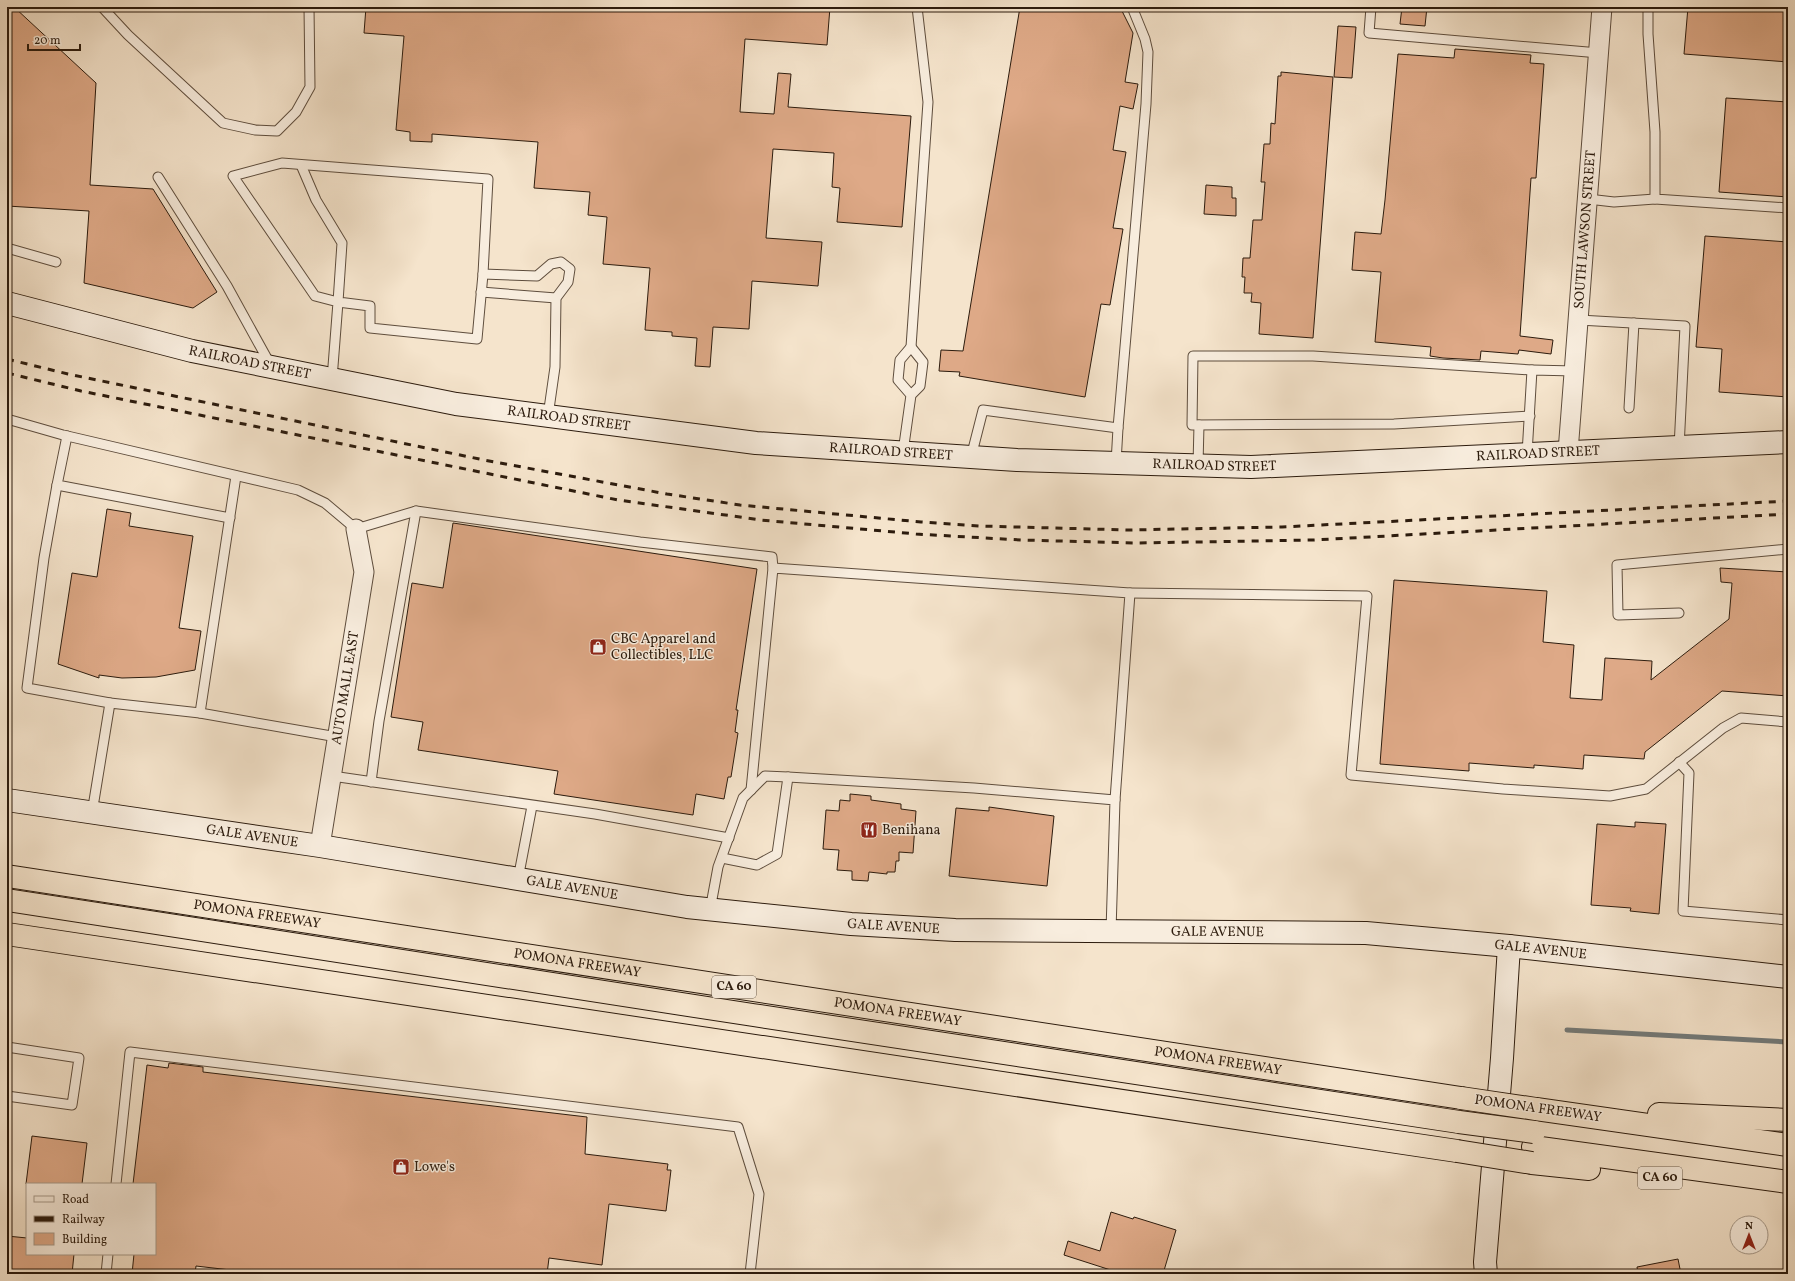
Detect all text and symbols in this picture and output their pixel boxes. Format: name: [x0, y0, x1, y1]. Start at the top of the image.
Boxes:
scale bar: [28, 26, 80, 52]
text: 20 m: [34, 33, 61, 49]
street label: SOUTH LAWSON STREET: [1569, 150, 1601, 310]
street label: RAILROAD STREET: [187, 341, 312, 384]
street label: RAILROAD STREET: [506, 401, 631, 436]
street label: RAILROAD STREET: [828, 438, 953, 465]
street label: RAILROAD STREET: [1476, 441, 1601, 466]
street label: RAILROAD STREET: [1152, 455, 1277, 477]
street label: AUTO MALL EAST: [327, 630, 364, 746]
place label: CBC Apparel and Collectibles, LLC: [611, 630, 716, 665]
shop icon: CBC Apparel and Collectibles, LLC: [588, 637, 608, 657]
street label: GALE AVENUE: [205, 820, 300, 852]
restaurant icon: Benihana: [859, 820, 879, 840]
place label: Benihana: [882, 821, 941, 840]
street label: GALE AVENUE: [525, 871, 620, 905]
street label: POMONA FREEWAY: [192, 895, 322, 933]
street label: GALE AVENUE: [847, 914, 941, 939]
street label: GALE AVENUE: [1171, 922, 1264, 942]
street label: GALE AVENUE: [1494, 935, 1588, 964]
street label: POMONA FREEWAY: [512, 944, 643, 982]
road number: CA 60: [712, 976, 756, 998]
street label: POMONA FREEWAY: [833, 993, 963, 1031]
street label: POMONA FREEWAY: [1153, 1042, 1283, 1080]
street label: POMONA FREEWAY: [1473, 1091, 1603, 1127]
shop icon: Lowe's: [391, 1157, 411, 1177]
place label: Lowe's: [414, 1158, 455, 1177]
road number: CA 60: [1638, 1167, 1682, 1189]
legend: [26, 1183, 156, 1255]
text: Road: [62, 1192, 89, 1208]
text: Railway: [62, 1212, 105, 1228]
north arrow: [1729, 1215, 1769, 1255]
text: N: [1745, 1219, 1753, 1234]
text: Building: [62, 1232, 107, 1248]

